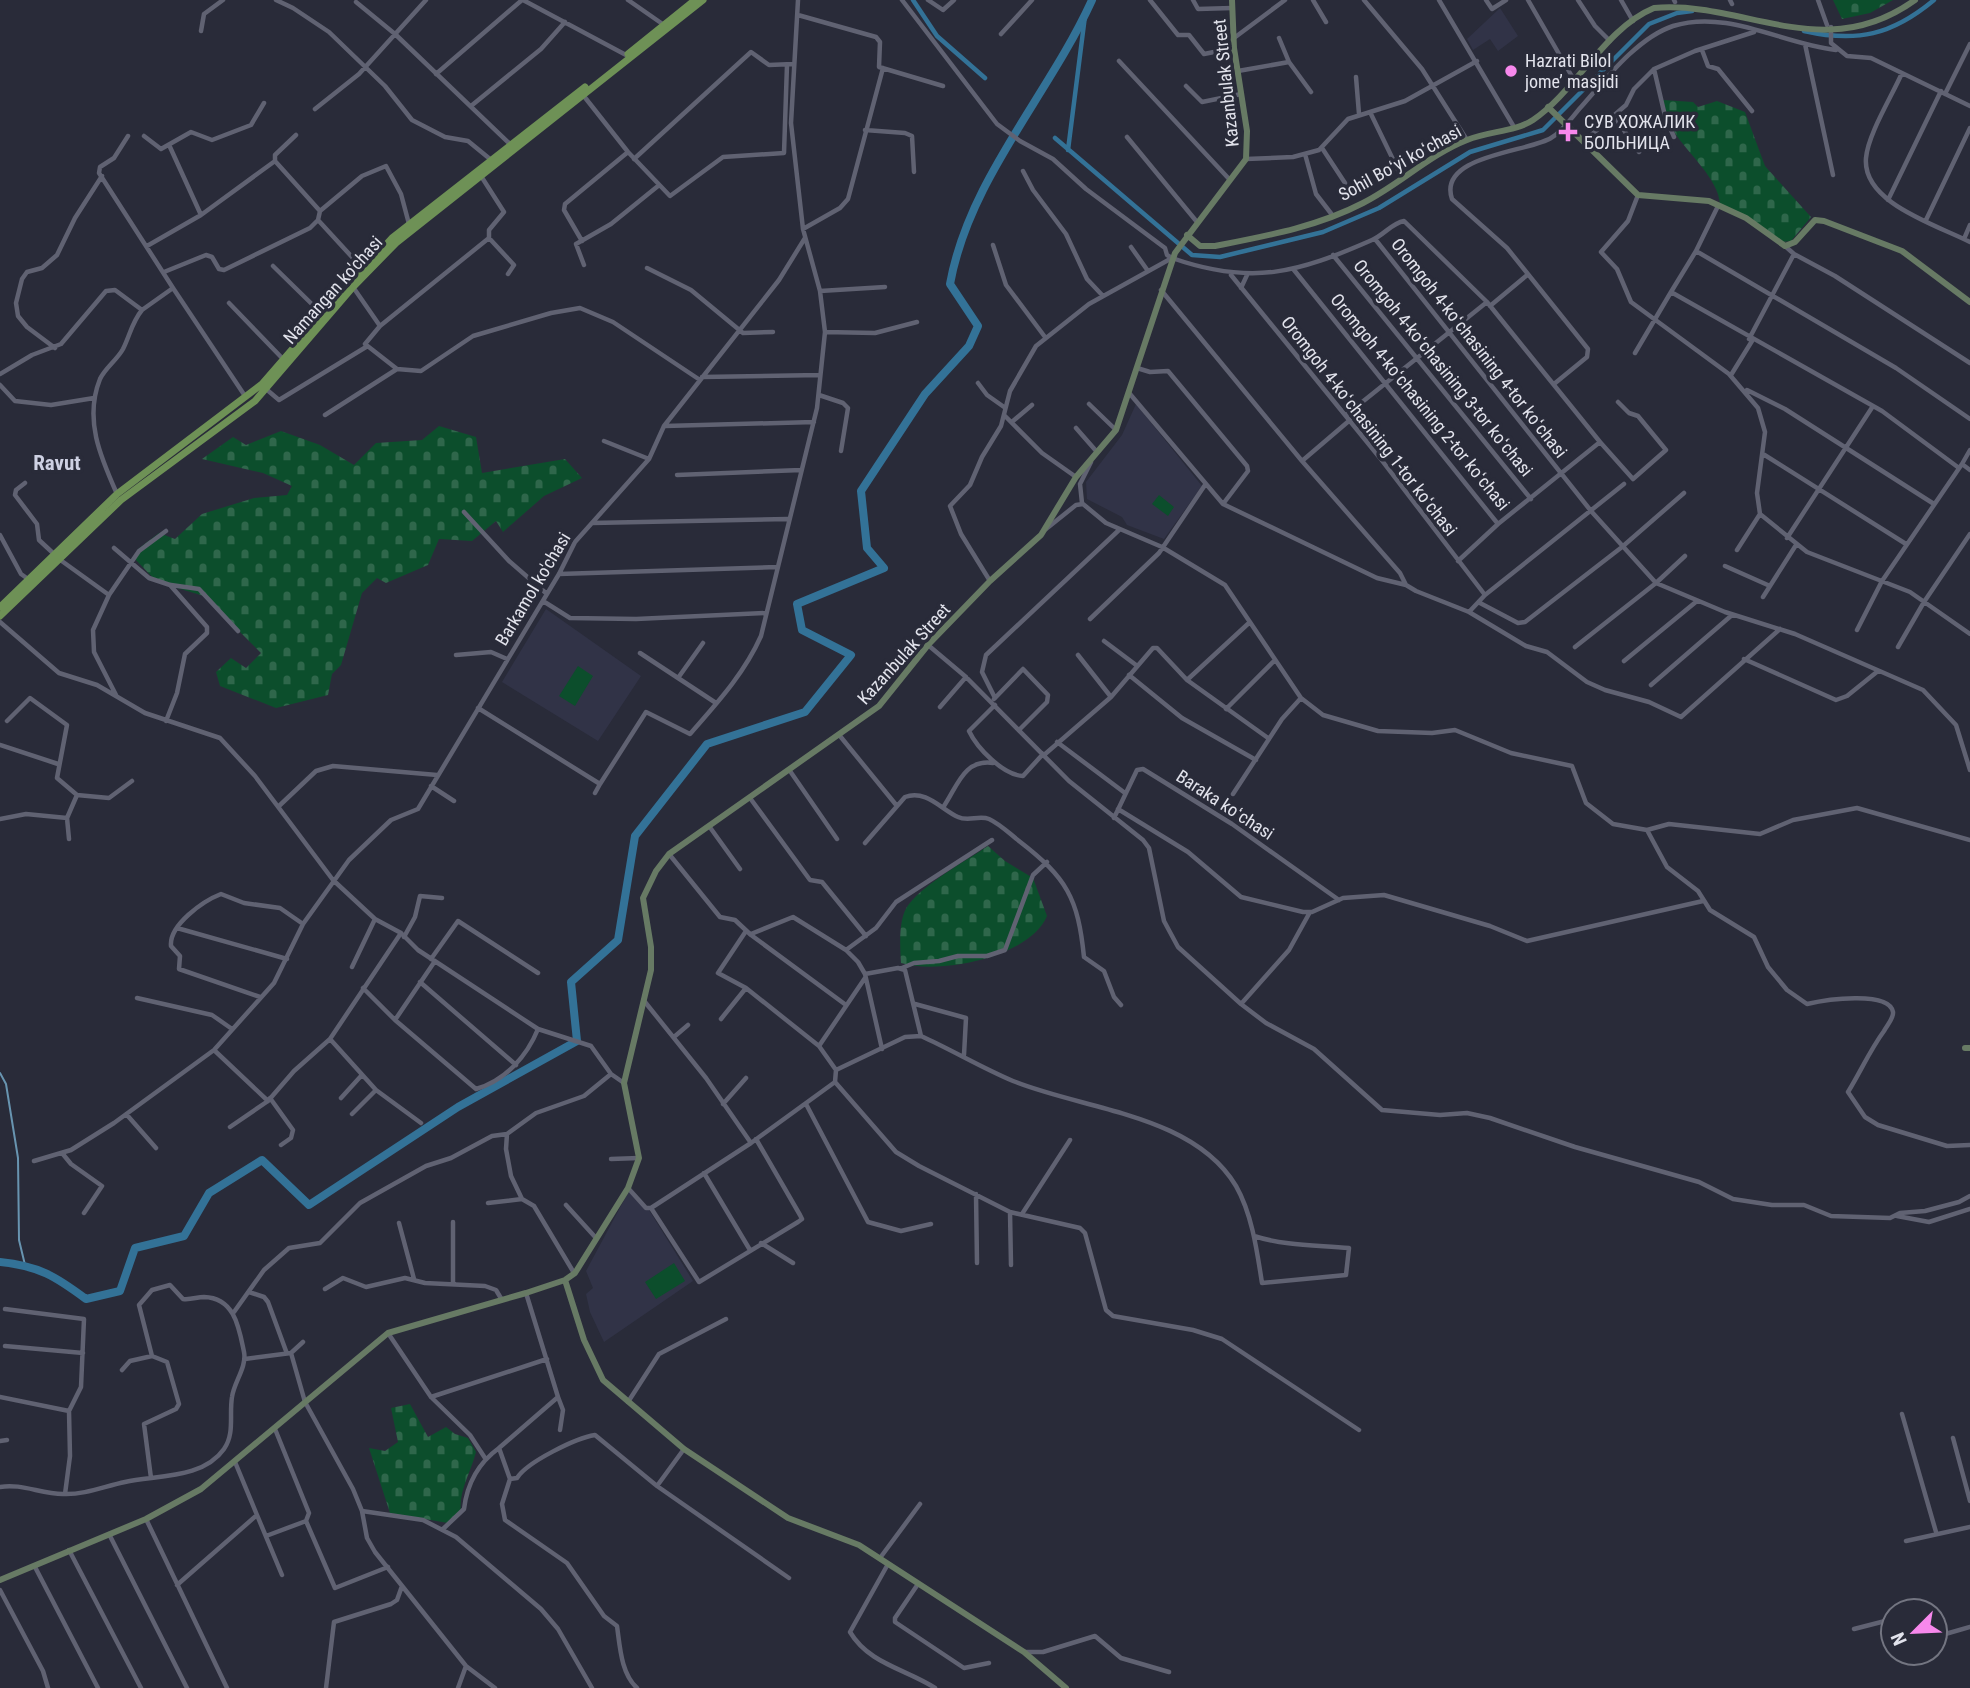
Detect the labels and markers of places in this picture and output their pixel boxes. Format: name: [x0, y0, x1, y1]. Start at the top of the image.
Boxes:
place label: Hazrati Bilol jome’ masjidi: [1524, 50, 1619, 92]
marker: Hazrati Bilol jome’ masjidi: [1503, 63, 1519, 79]
place label: СУВ ХОЖАЛИК БОЛЬНИЦА: [1584, 111, 1695, 153]
marker: СУВ ХОЖАЛИК БОЛЬНИЦА: [1558, 122, 1578, 142]

